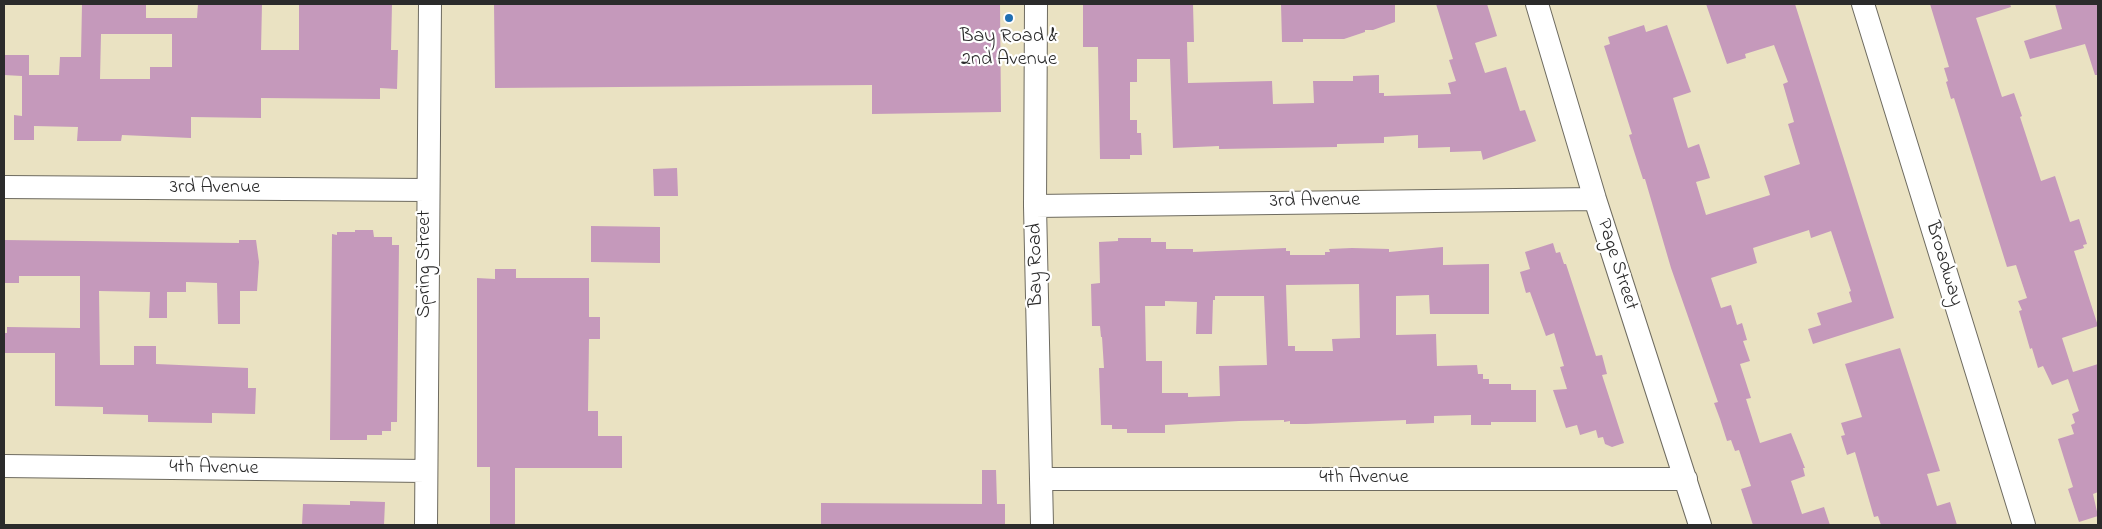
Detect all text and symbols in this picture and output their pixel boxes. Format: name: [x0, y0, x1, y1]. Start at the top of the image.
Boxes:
marker: Bay Road & 2nd Avenue: [1003, 12, 1015, 24]
place label: Bay Road & 2nd Avenue: [960, 26, 1058, 73]
street label: 3rd Avenue: [170, 177, 260, 201]
street label: 3rd Avenue: [1270, 189, 1360, 215]
street label: Spring Street: [414, 210, 438, 318]
street label: Page Street: [1590, 216, 1642, 314]
street label: Broadway: [1919, 219, 1967, 309]
street label: Bay Road: [1024, 223, 1050, 307]
street label: 4th Avenue: [169, 456, 259, 482]
street label: 4th Avenue: [1319, 467, 1409, 491]

